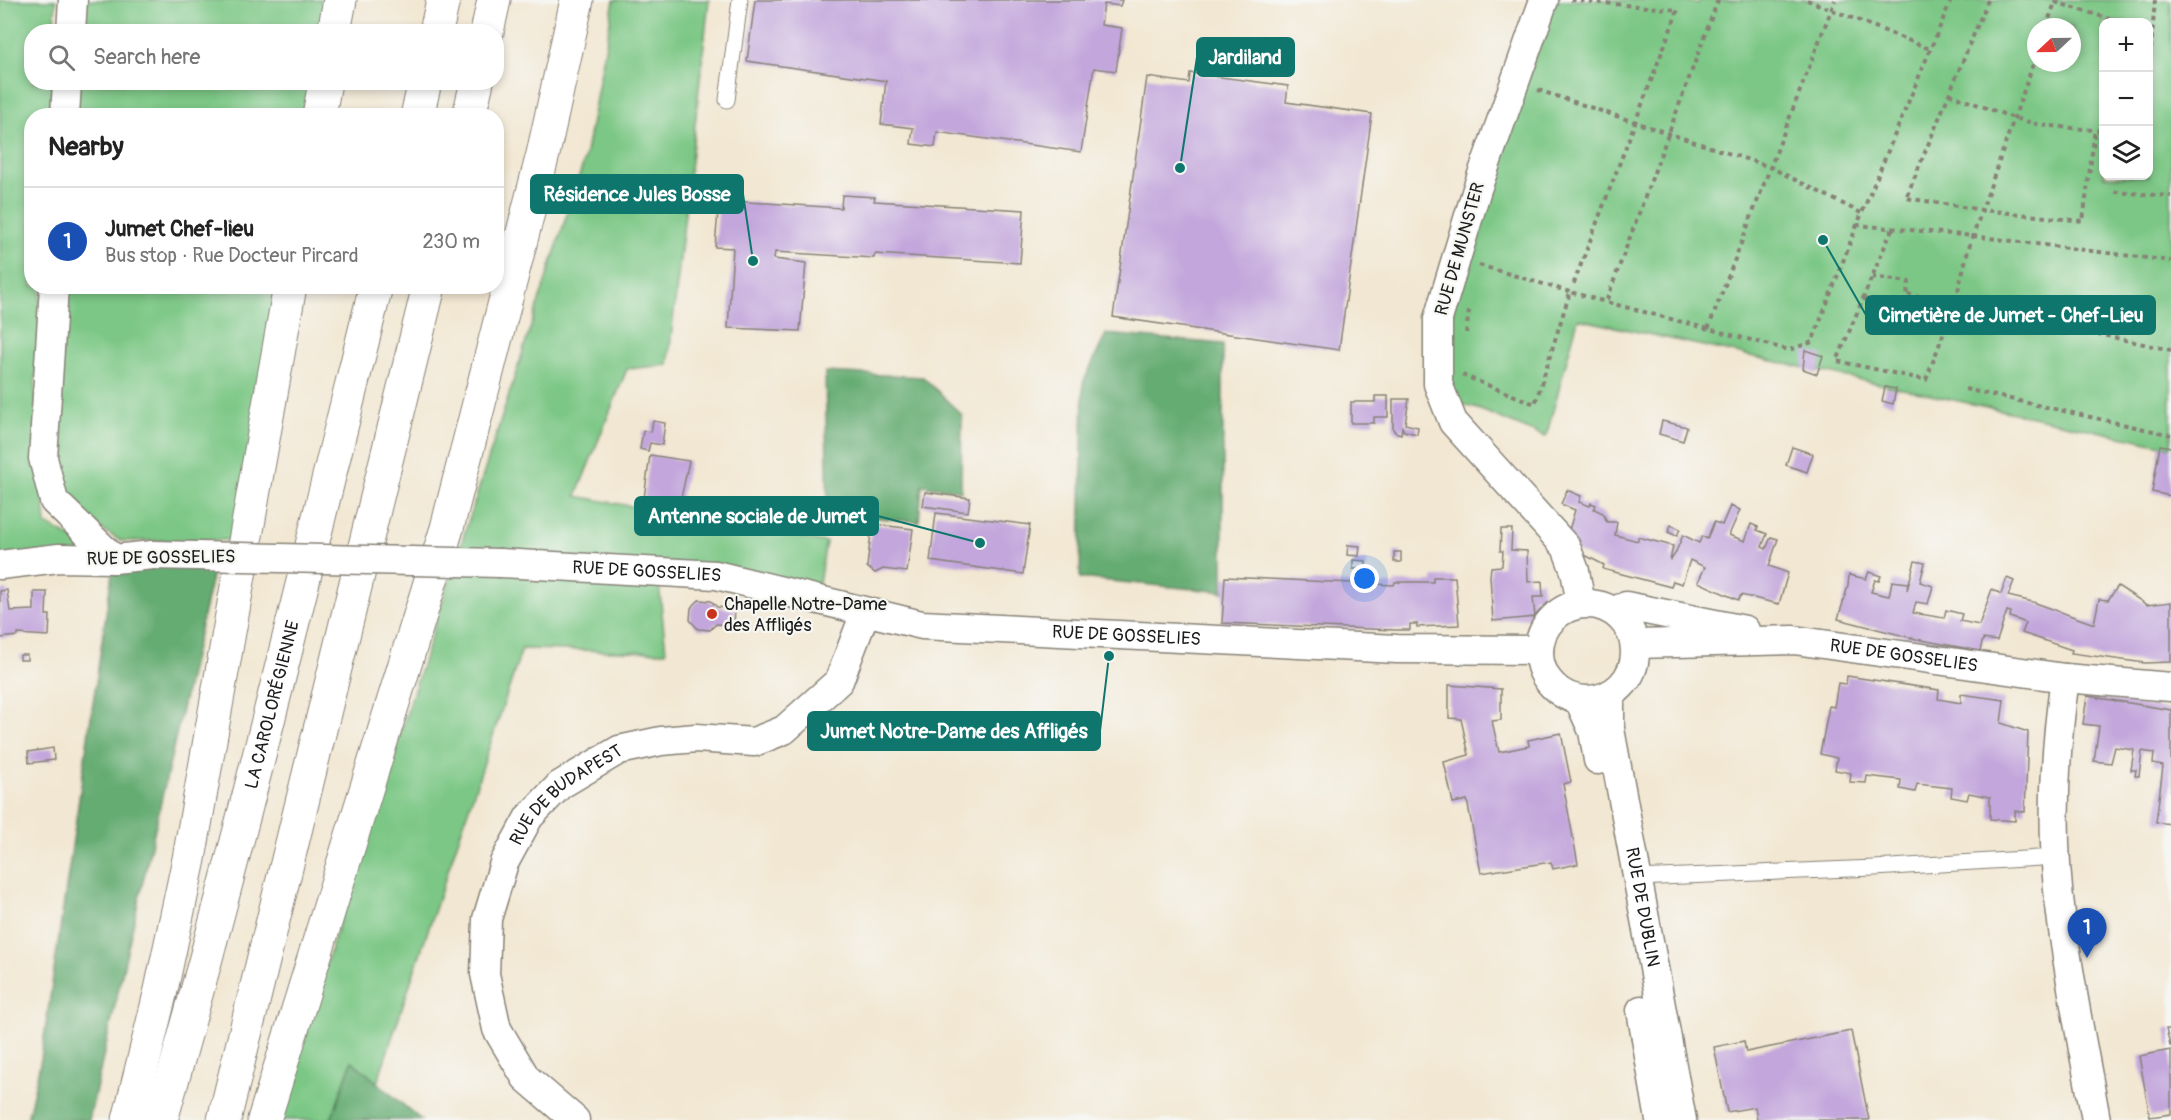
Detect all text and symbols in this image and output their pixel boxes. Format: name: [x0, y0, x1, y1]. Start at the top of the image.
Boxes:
north arrow: [2027, 18, 2081, 72]
map controls: [2099, 18, 2153, 180]
button: +: [2099, 18, 2153, 72]
search box: [24, 24, 504, 90]
callout: Jardiland: [1197, 38, 1294, 76]
icon: search: [45, 41, 78, 74]
text: Search here: [93, 43, 200, 71]
text: Jardiland: [1208, 45, 1282, 70]
button: −: [2099, 72, 2153, 126]
button: layers: [2099, 126, 2153, 180]
text: Nearby: [48, 131, 124, 163]
callout: Résidence Jules Bosse: [531, 175, 743, 213]
street label: RUE DE MUNSTER: [1430, 180, 1490, 318]
text: Résidence Jules Bosse: [543, 182, 732, 207]
text: Jumet Chef-lieu: [105, 215, 254, 243]
text: 1: [64, 229, 71, 254]
text: 230 m: [423, 229, 480, 254]
text: Bus stop · Rue Docteur Pircard: [105, 243, 359, 268]
callout: Cimetière de Jumet - Chef-Lieu: [1866, 296, 2155, 334]
text: Cimetière de Jumet - Chef-Lieu: [1878, 303, 2144, 328]
callout: Antenne sociale de Jumet: [635, 497, 878, 535]
text: Antenne sociale de Jumet: [647, 504, 867, 529]
street label: RUE DE GOSSELIES: [86, 545, 236, 571]
street label: RUE DE GOSSELIES: [572, 556, 722, 587]
your location: [1350, 564, 1379, 593]
place label: Chapelle Notre-Dame des Affligés: [724, 593, 887, 637]
marker: Chapelle Notre-Dame des Affligés: [705, 607, 719, 621]
street label: LA CAROLORÉGIENNE: [240, 618, 304, 791]
street label: RUE DE GOSSELIES: [1051, 620, 1201, 651]
street label: RUE DE GOSSELIES: [1828, 634, 1979, 677]
callout: Jumet Notre-Dame des Affligés: [808, 712, 1100, 750]
text: Jumet Notre-Dame des Affligés: [820, 719, 1088, 744]
street label: RUE DE BUDAPEST: [504, 739, 626, 849]
street label: RUE DE DUBLIN: [1621, 845, 1665, 969]
pin: 1: [2068, 908, 2106, 958]

